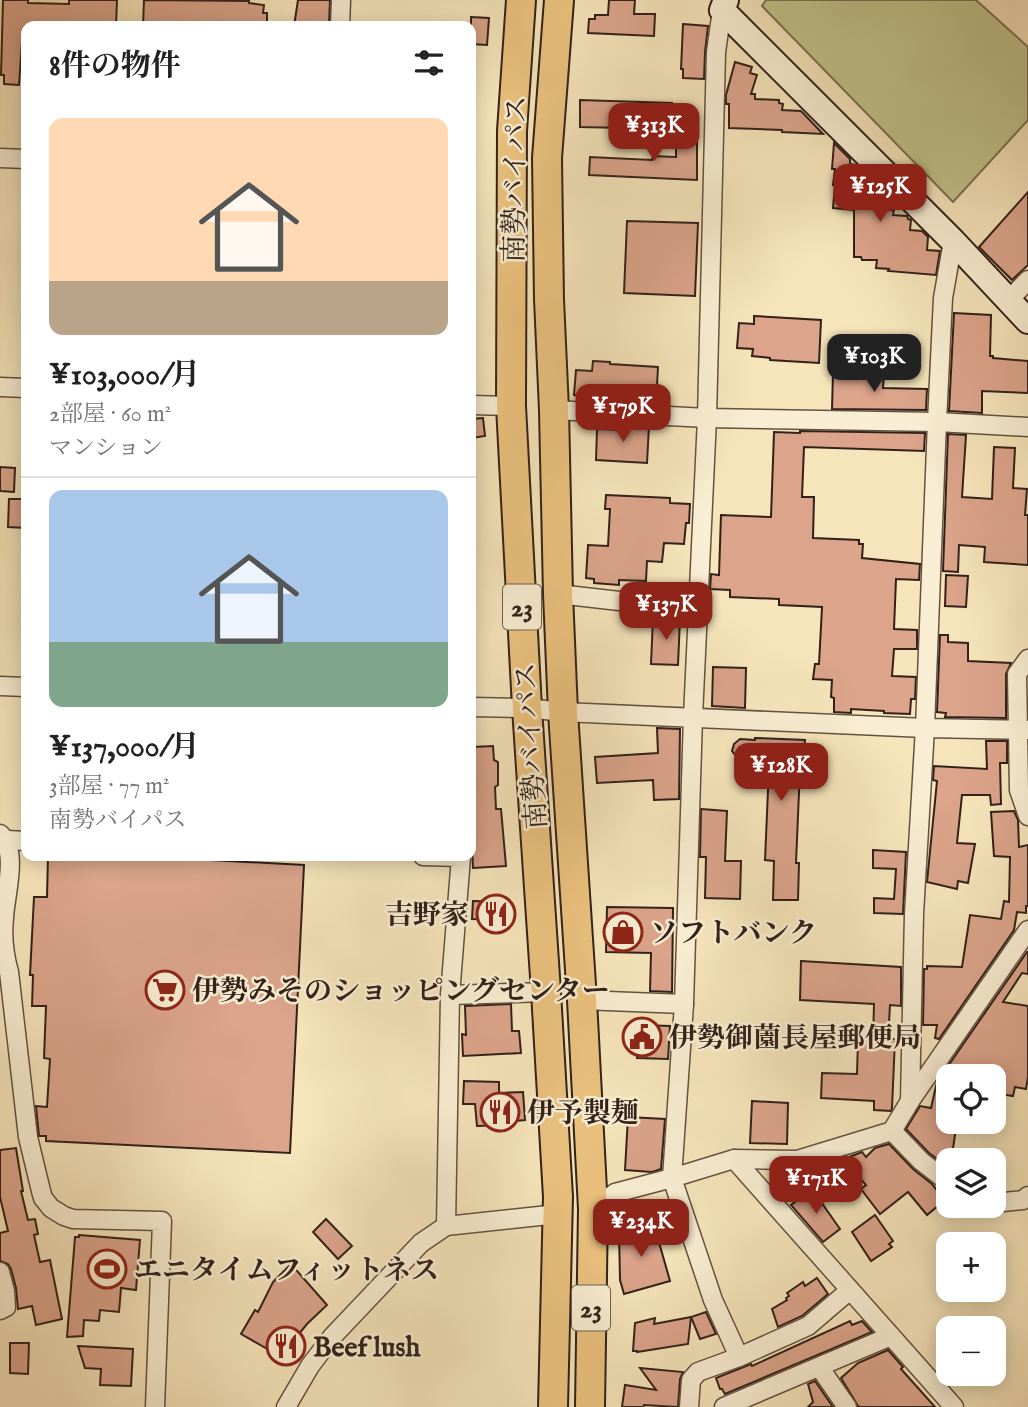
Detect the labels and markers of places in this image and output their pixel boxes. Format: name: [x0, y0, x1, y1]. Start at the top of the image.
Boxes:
pin: ¥313K: [605, 104, 703, 163]
pin: ¥125K: [831, 164, 929, 224]
pin: ¥103K: [825, 334, 923, 394]
pin: ¥179K: [574, 384, 672, 444]
pin: ¥137K: [617, 582, 715, 642]
pin: ¥128K: [732, 744, 830, 803]
restaurant icon: 吉野家: [475, 893, 517, 935]
place label: 吉野家: [385, 899, 469, 934]
shop icon: ソフトバンク: [602, 911, 644, 953]
place label: ソフトバンク: [650, 917, 817, 952]
supermarket icon: 伊勢みそのショッピングセンター: [144, 969, 186, 1011]
place label: 伊勢みそのショッピングセンター: [192, 975, 610, 1010]
public building icon: 伊勢御薗長屋郵便局: [621, 1016, 663, 1058]
place label: 伊勢御薗長屋郵便局: [669, 1022, 921, 1057]
restaurant icon: 伊予製麺: [479, 1091, 521, 1133]
place label: 伊予製麺: [527, 1097, 639, 1132]
pin: ¥171K: [767, 1156, 865, 1216]
pin: ¥234K: [592, 1200, 690, 1259]
sports icon: エニタイムフィットネス: [86, 1248, 128, 1290]
place label: エニタイムフィットネス: [134, 1254, 439, 1289]
restaurant icon: Beef lush: [265, 1325, 307, 1367]
place label: Beef lush: [313, 1331, 421, 1366]

